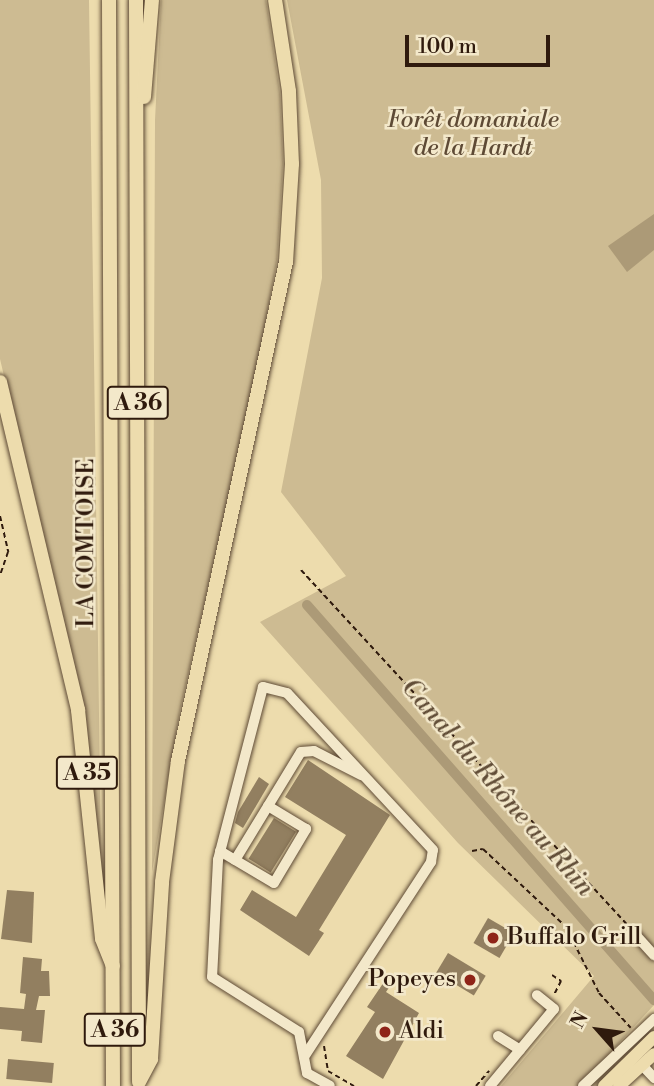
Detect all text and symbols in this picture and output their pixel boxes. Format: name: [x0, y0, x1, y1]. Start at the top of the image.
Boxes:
scale bar: [409, 21, 554, 65]
text: 100 m: [418, 34, 477, 60]
park label: Forêt domaniale de la Hardt: [387, 107, 559, 163]
road number: A 36: [106, 384, 170, 422]
street label: LA COMTOISE: [73, 458, 101, 628]
water label: Canal du Rhône au Rhin: [394, 673, 600, 903]
road number: A 35: [56, 754, 119, 792]
place label: Buffalo Grill: [507, 924, 641, 952]
marker: Buffalo Grill: [485, 930, 501, 946]
place label: Popeyes: [368, 966, 456, 994]
marker: Popeyes: [462, 972, 478, 988]
north arrow: [563, 995, 633, 1065]
text: N: [565, 1008, 594, 1032]
road number: A 36: [83, 1010, 146, 1050]
place label: Aldi: [399, 1018, 444, 1046]
marker: Aldi: [377, 1024, 393, 1040]

